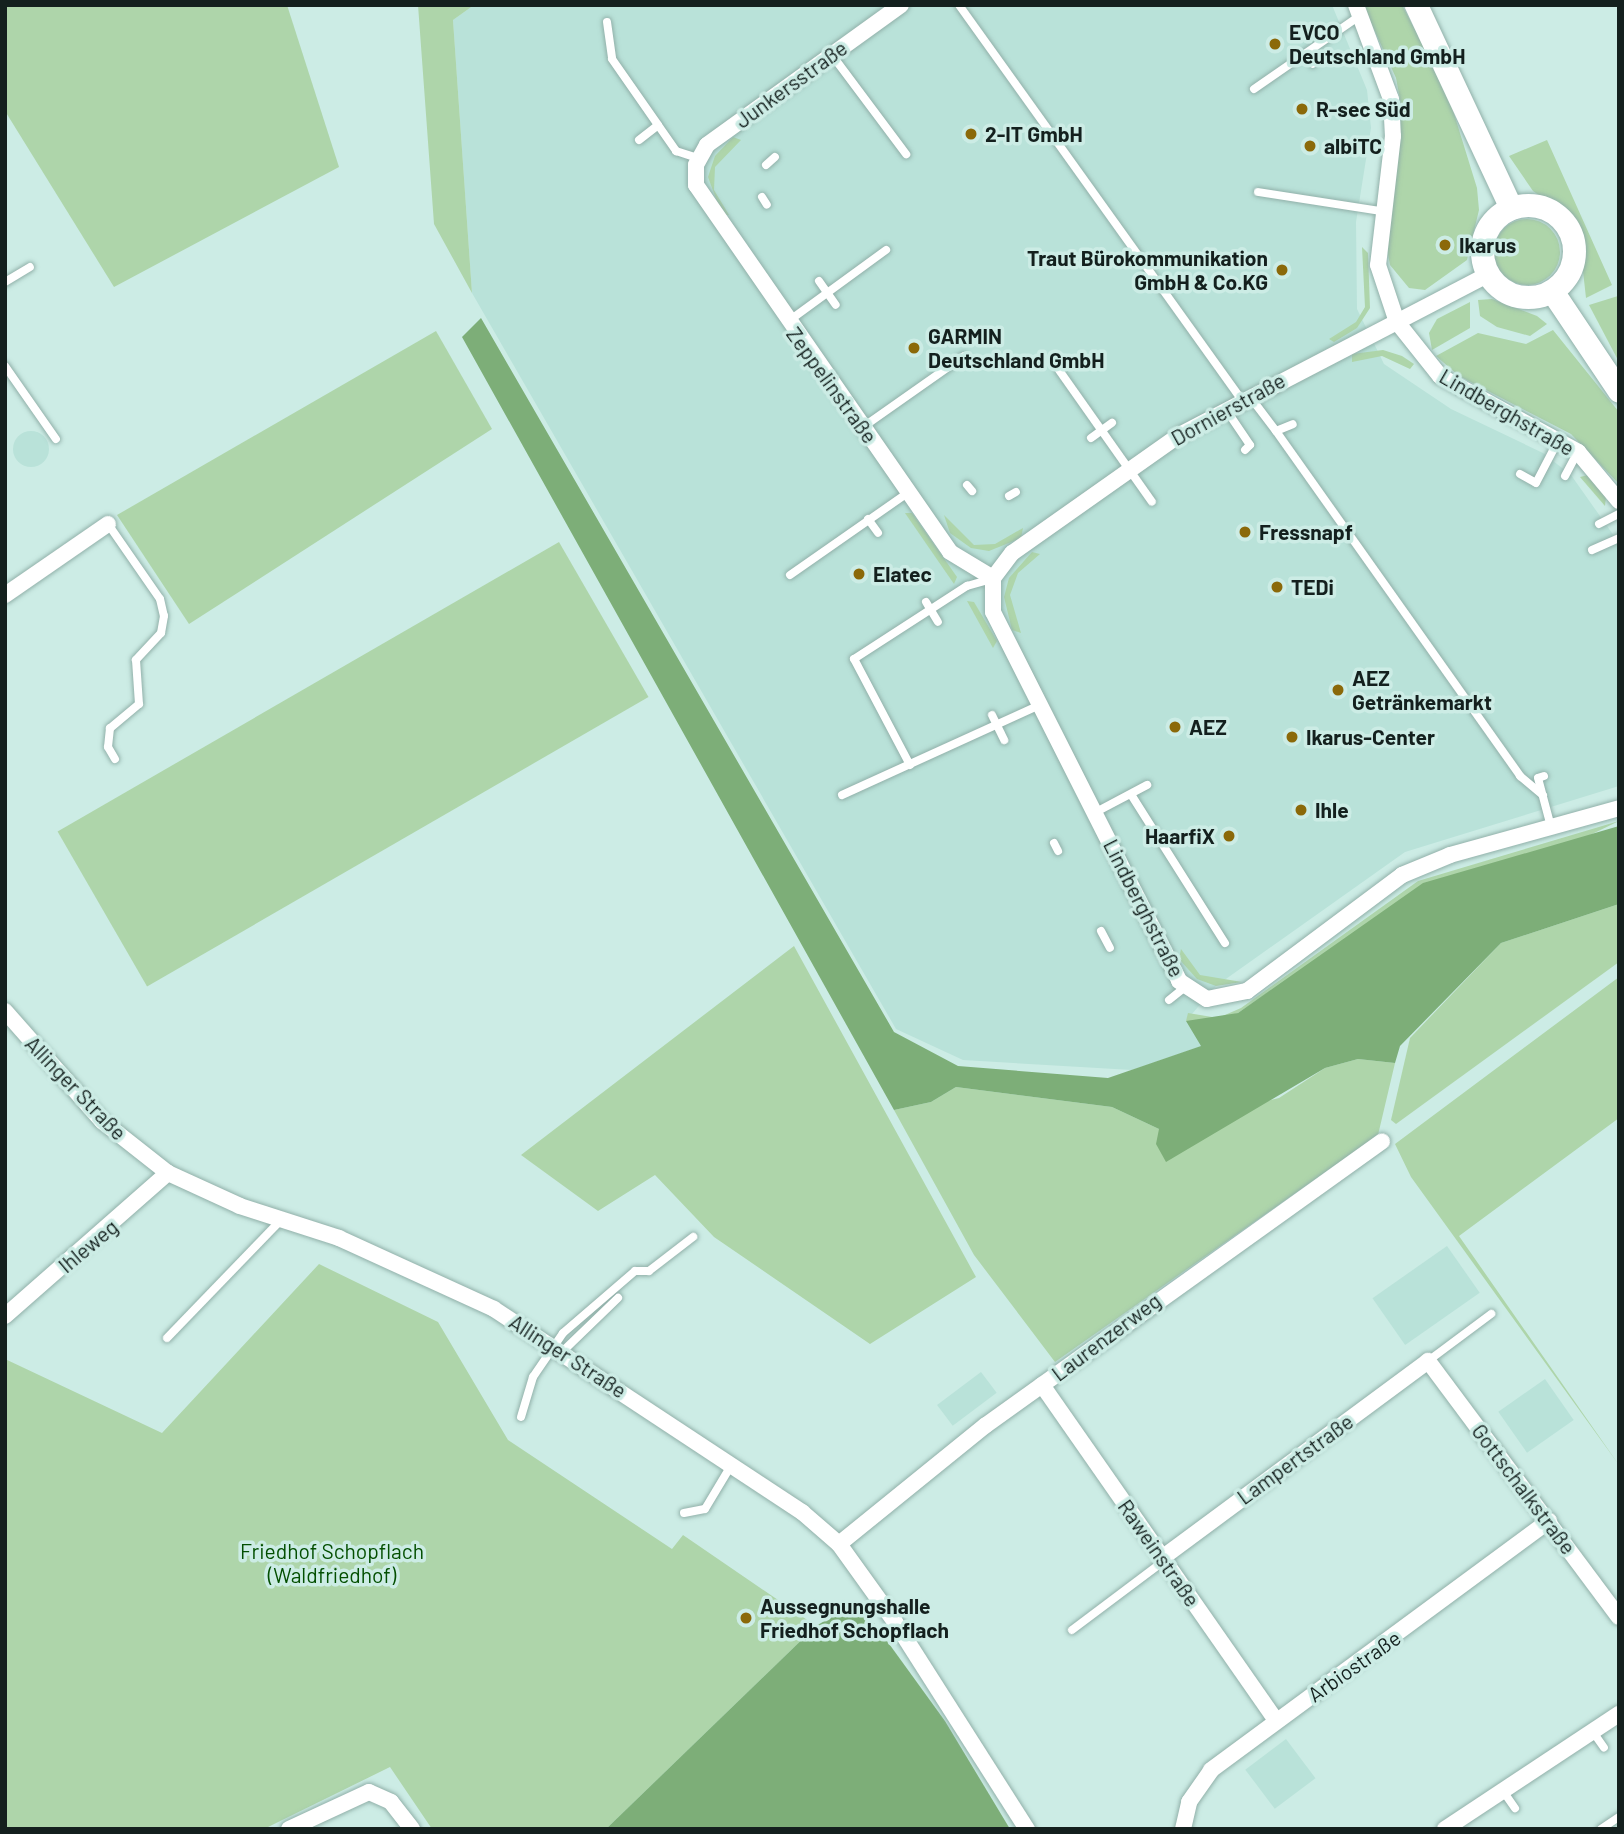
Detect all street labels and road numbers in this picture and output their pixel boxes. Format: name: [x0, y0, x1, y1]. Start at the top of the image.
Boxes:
street label: Junkersstraße: [730, 35, 852, 133]
street label: Zeppelinstraße: [781, 322, 883, 448]
street label: Lindberghstraße: [1435, 363, 1579, 461]
street label: Dornierstraße: [1167, 367, 1289, 451]
street label: Lindberghstraße: [1098, 835, 1190, 981]
street label: Allinger Straße: [20, 1031, 132, 1145]
street label: Ihleweg: [53, 1214, 123, 1278]
street label: Laurenzerweg: [1047, 1288, 1165, 1386]
street label: Allinger Straße: [505, 1309, 631, 1403]
street label: Lampertstraße: [1232, 1408, 1358, 1510]
street label: Gottschalkstraße: [1467, 1419, 1581, 1559]
street label: Raweinstraße: [1113, 1495, 1205, 1611]
street label: Arbiostraße: [1303, 1625, 1405, 1707]

